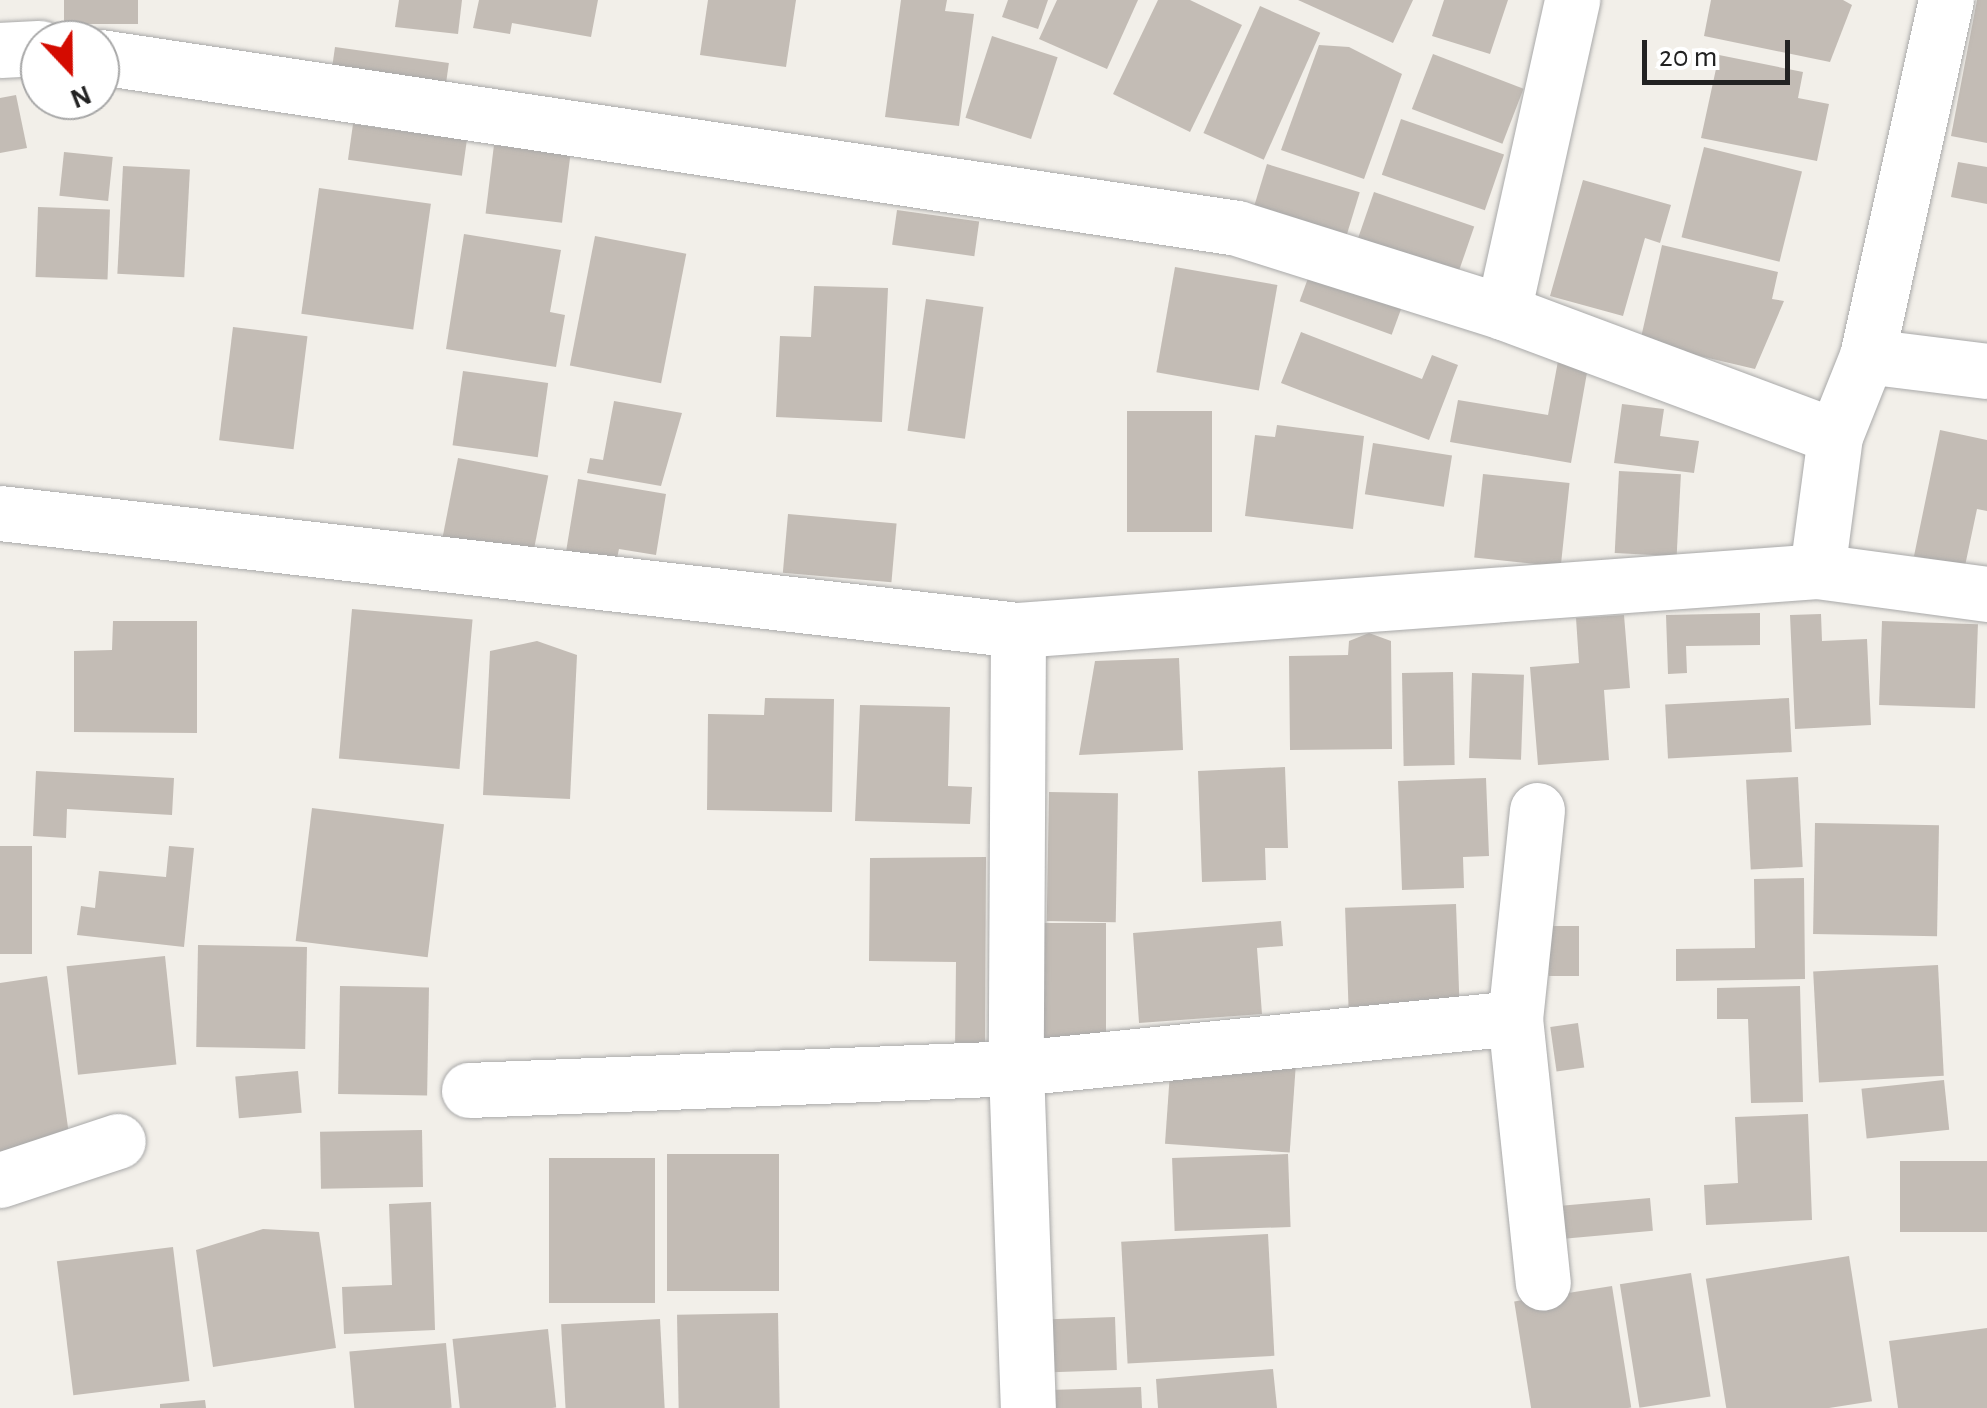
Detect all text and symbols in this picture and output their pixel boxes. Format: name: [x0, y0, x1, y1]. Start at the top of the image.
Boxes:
north arrow: [20, 20, 120, 120]
scale bar: [1647, 20, 1794, 82]
text: 20 m: [1659, 42, 1717, 72]
text: N: [66, 79, 95, 113]

